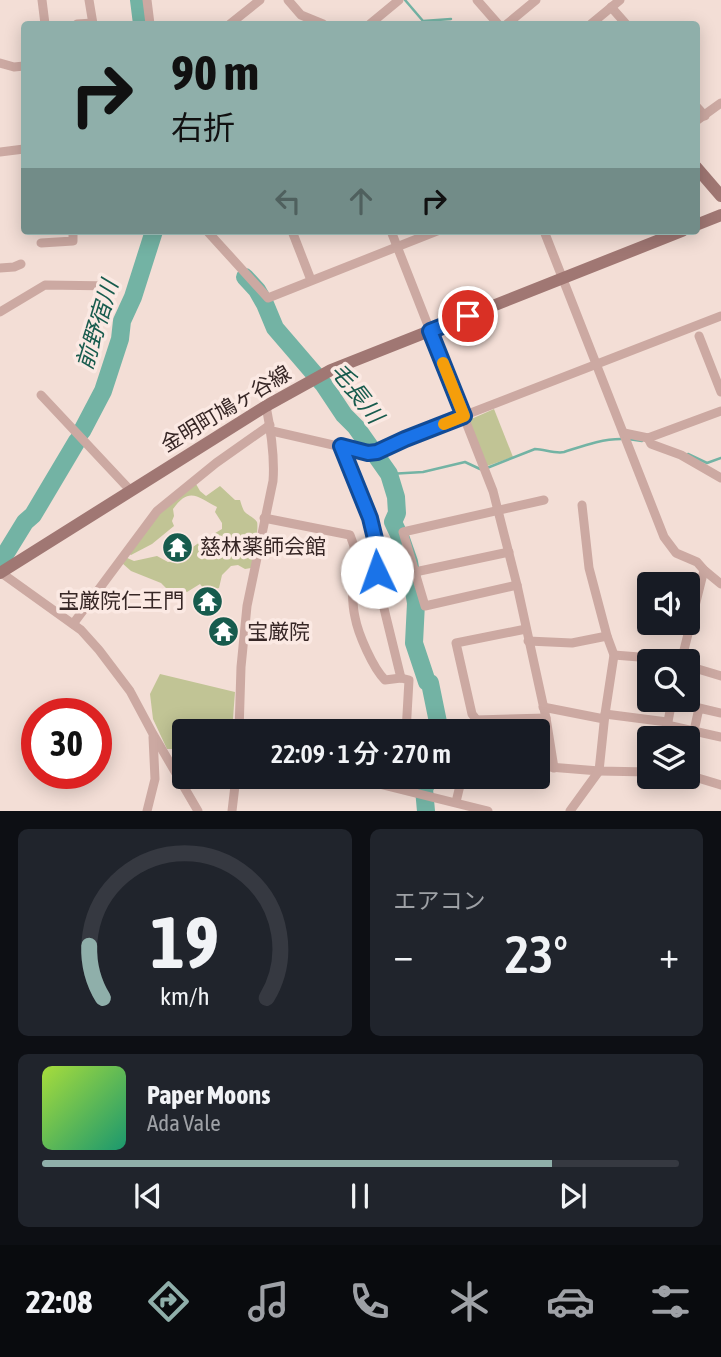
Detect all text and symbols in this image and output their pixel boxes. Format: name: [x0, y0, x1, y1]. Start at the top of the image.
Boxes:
text: 90 m: [171, 44, 259, 100]
icon: right: [56, 49, 147, 140]
text: 右折: [171, 109, 235, 146]
icon: left: [269, 182, 307, 220]
icon: ahead: [342, 182, 380, 220]
icon: right: [415, 182, 453, 220]
water label: 前野宿川: [71, 274, 124, 373]
pin: [438, 286, 498, 346]
icon: arrive: [449, 297, 487, 335]
water label: 毛長川: [326, 358, 390, 431]
street label: 金明町鳩ヶ谷線: [156, 360, 295, 456]
temple icon: 慈林薬師会館: [160, 530, 194, 564]
place label: 慈林薬師会館: [200, 534, 326, 558]
position arrow: [340, 535, 414, 609]
map controls: [637, 572, 700, 789]
button: sound: [637, 572, 700, 635]
temple icon: 宝厳院仁王門: [190, 584, 224, 618]
place label: 宝厳院仁王門: [58, 588, 184, 612]
temple icon: 宝厳院: [207, 615, 241, 649]
place label: 宝厳院: [247, 619, 310, 643]
button: search: [637, 649, 700, 712]
speed limit sign: 30: [21, 698, 112, 789]
button: layers: [637, 726, 700, 789]
text: 22:09 · 1 分 · 270 m: [271, 739, 451, 769]
text: エアコン: [394, 888, 486, 914]
text: 19: [151, 901, 219, 984]
text: 23°: [505, 924, 568, 984]
text: −: [394, 933, 413, 976]
text: +: [659, 933, 679, 976]
text: km/h: [160, 982, 210, 1010]
text: Paper Moons: [147, 1080, 270, 1110]
text: Ada Vale: [147, 1110, 221, 1136]
icon: previous: [129, 1177, 167, 1215]
icon: pause: [341, 1177, 379, 1215]
icon: next: [554, 1177, 592, 1215]
icon: directions: [144, 1277, 193, 1326]
icon: music: [244, 1277, 293, 1326]
icon: phone: [345, 1277, 394, 1326]
icon: climate: [445, 1277, 494, 1326]
icon: car: [546, 1277, 595, 1326]
icon: filters: [646, 1277, 695, 1326]
text: 22:08: [26, 1283, 92, 1320]

